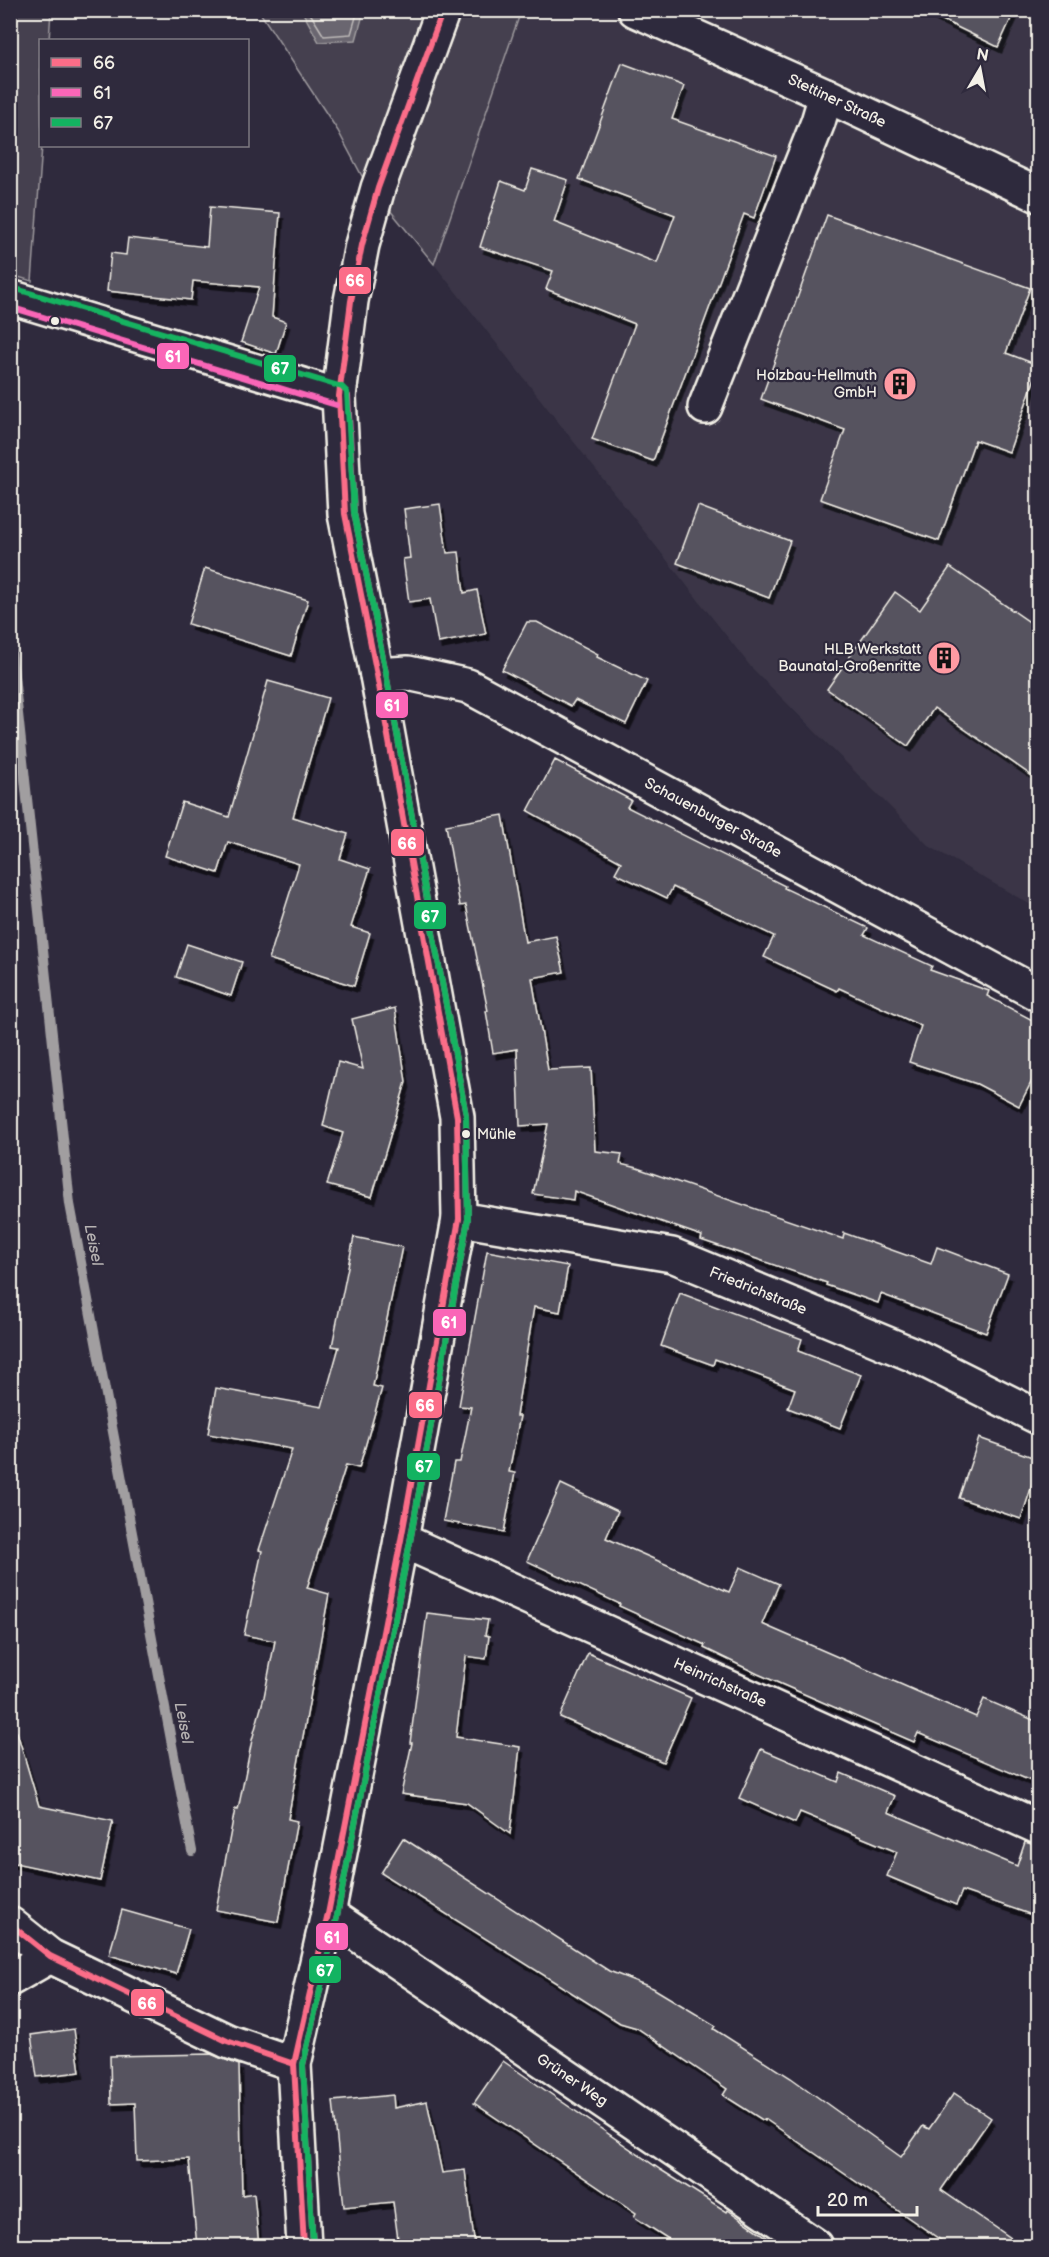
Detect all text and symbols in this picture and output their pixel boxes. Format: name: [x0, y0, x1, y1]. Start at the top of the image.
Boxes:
legend: [39, 39, 249, 147]
north arrow: [950, 39, 1010, 99]
text: N: [975, 45, 990, 66]
text: 66: [93, 53, 115, 74]
street label: Stettiner Straße: [785, 70, 889, 132]
text: 61: [93, 83, 111, 104]
text: 67: [93, 113, 113, 134]
line badge: 66: [338, 266, 372, 295]
text: 66: [345, 272, 365, 291]
unlabelled marker: [49, 315, 61, 327]
line badge: 61: [156, 342, 190, 370]
text: 61: [165, 348, 181, 367]
line badge: 67: [263, 354, 297, 383]
text: 67: [271, 360, 289, 379]
place label: Holzbau-Hellmuth GmbH: [756, 366, 877, 402]
building icon: Holzbau-Hellmuth GmbH: [882, 366, 918, 402]
place label: HLB Werkstatt Baunatal-Großenritte: [778, 640, 921, 676]
building icon: HLB Werkstatt Baunatal-Großenritte: [926, 640, 962, 676]
line badge: 61: [375, 691, 409, 719]
text: 61: [384, 697, 400, 716]
street label: Schauenburger Straße: [641, 774, 785, 862]
line badge: 66: [390, 828, 425, 857]
text: 66: [397, 835, 417, 854]
line badge: 67: [413, 901, 447, 930]
text: 67: [421, 908, 439, 927]
place label: Mühle: [477, 1126, 516, 1143]
marker: Mühle: [460, 1128, 472, 1140]
water label: Leisel: [80, 1222, 107, 1269]
street label: Friedrichstraße: [706, 1263, 810, 1319]
line badge: 61: [432, 1308, 467, 1337]
text: 61: [441, 1314, 457, 1333]
line badge: 66: [408, 1391, 443, 1419]
text: 66: [415, 1397, 435, 1416]
line badge: 67: [406, 1452, 441, 1481]
text: 67: [415, 1458, 433, 1477]
street label: Heinrichstraße: [670, 1654, 770, 1712]
water label: Leisel: [170, 1700, 197, 1747]
line badge: 61: [315, 1922, 349, 1951]
text: 61: [324, 1929, 340, 1948]
line badge: 67: [308, 1955, 342, 1984]
text: 67: [316, 1962, 334, 1981]
line badge: 66: [130, 1988, 165, 2017]
text: 66: [137, 1995, 157, 2014]
street label: Grüner Weg: [533, 2049, 611, 2111]
scale bar: [818, 2179, 917, 2217]
text: 20 m: [827, 2190, 868, 2211]

